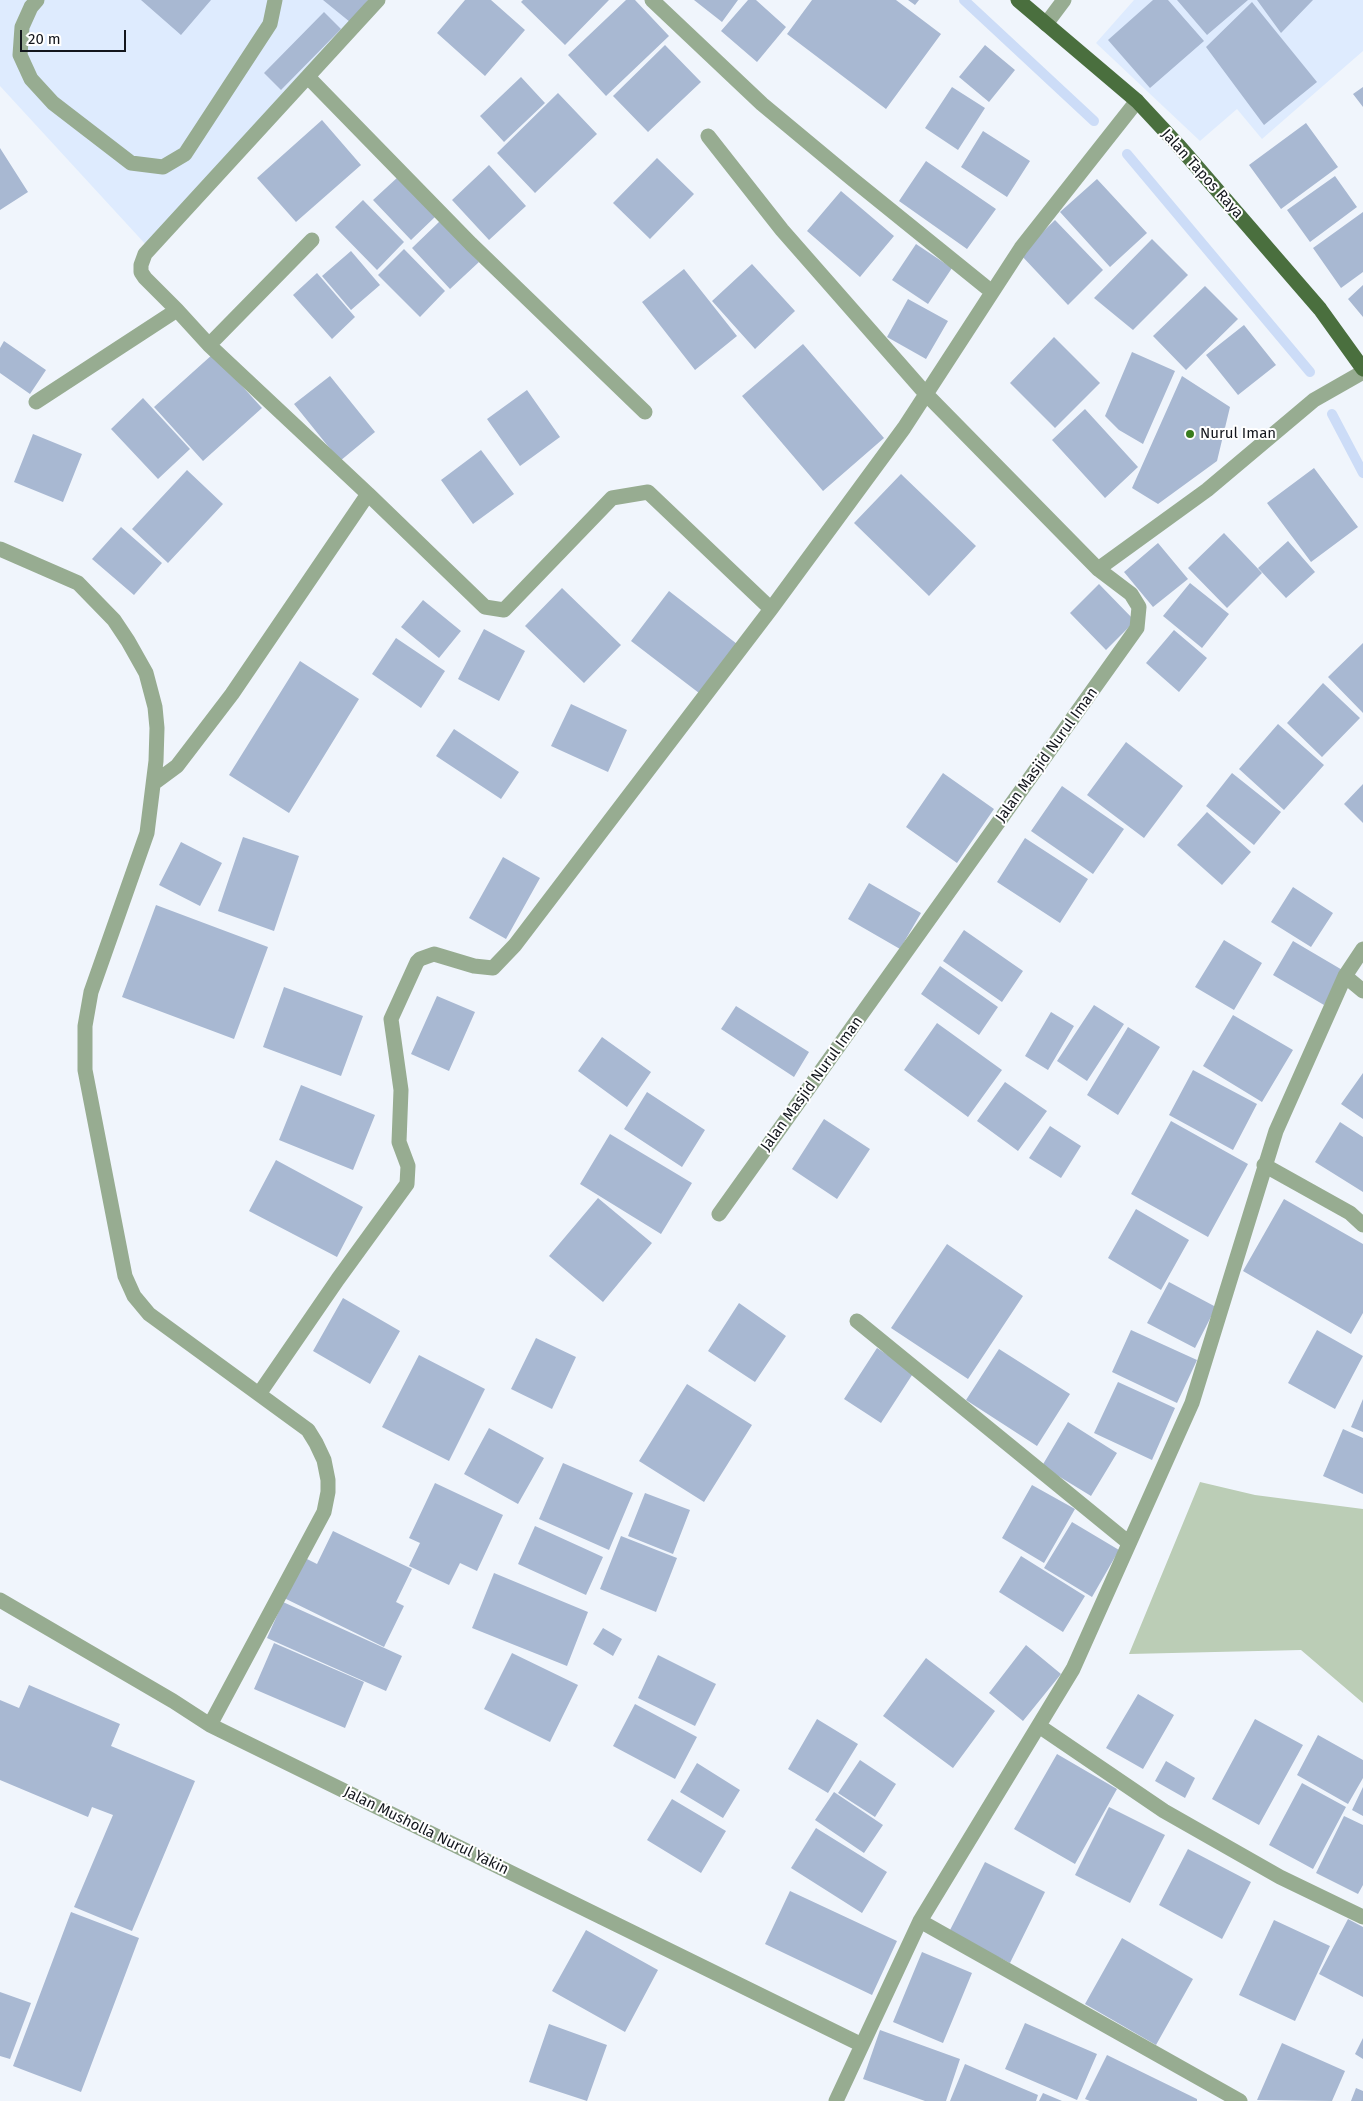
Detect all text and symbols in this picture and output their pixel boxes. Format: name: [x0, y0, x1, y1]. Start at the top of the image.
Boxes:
scale bar: [22, 20, 129, 52]
text: 20 m: [28, 30, 61, 48]
street label: Jalan Tapos Raya: [1157, 126, 1247, 222]
place label: Nurul Iman: [1200, 425, 1276, 443]
marker: Nurul Iman: [1184, 428, 1196, 440]
street label: Jalan Masjid Nurul Iman: [992, 684, 1102, 826]
street label: Jalan Masjid Nurul Iman: [757, 1013, 867, 1155]
street label: Jalan Musholla Nurul Yakin: [341, 1783, 511, 1879]

